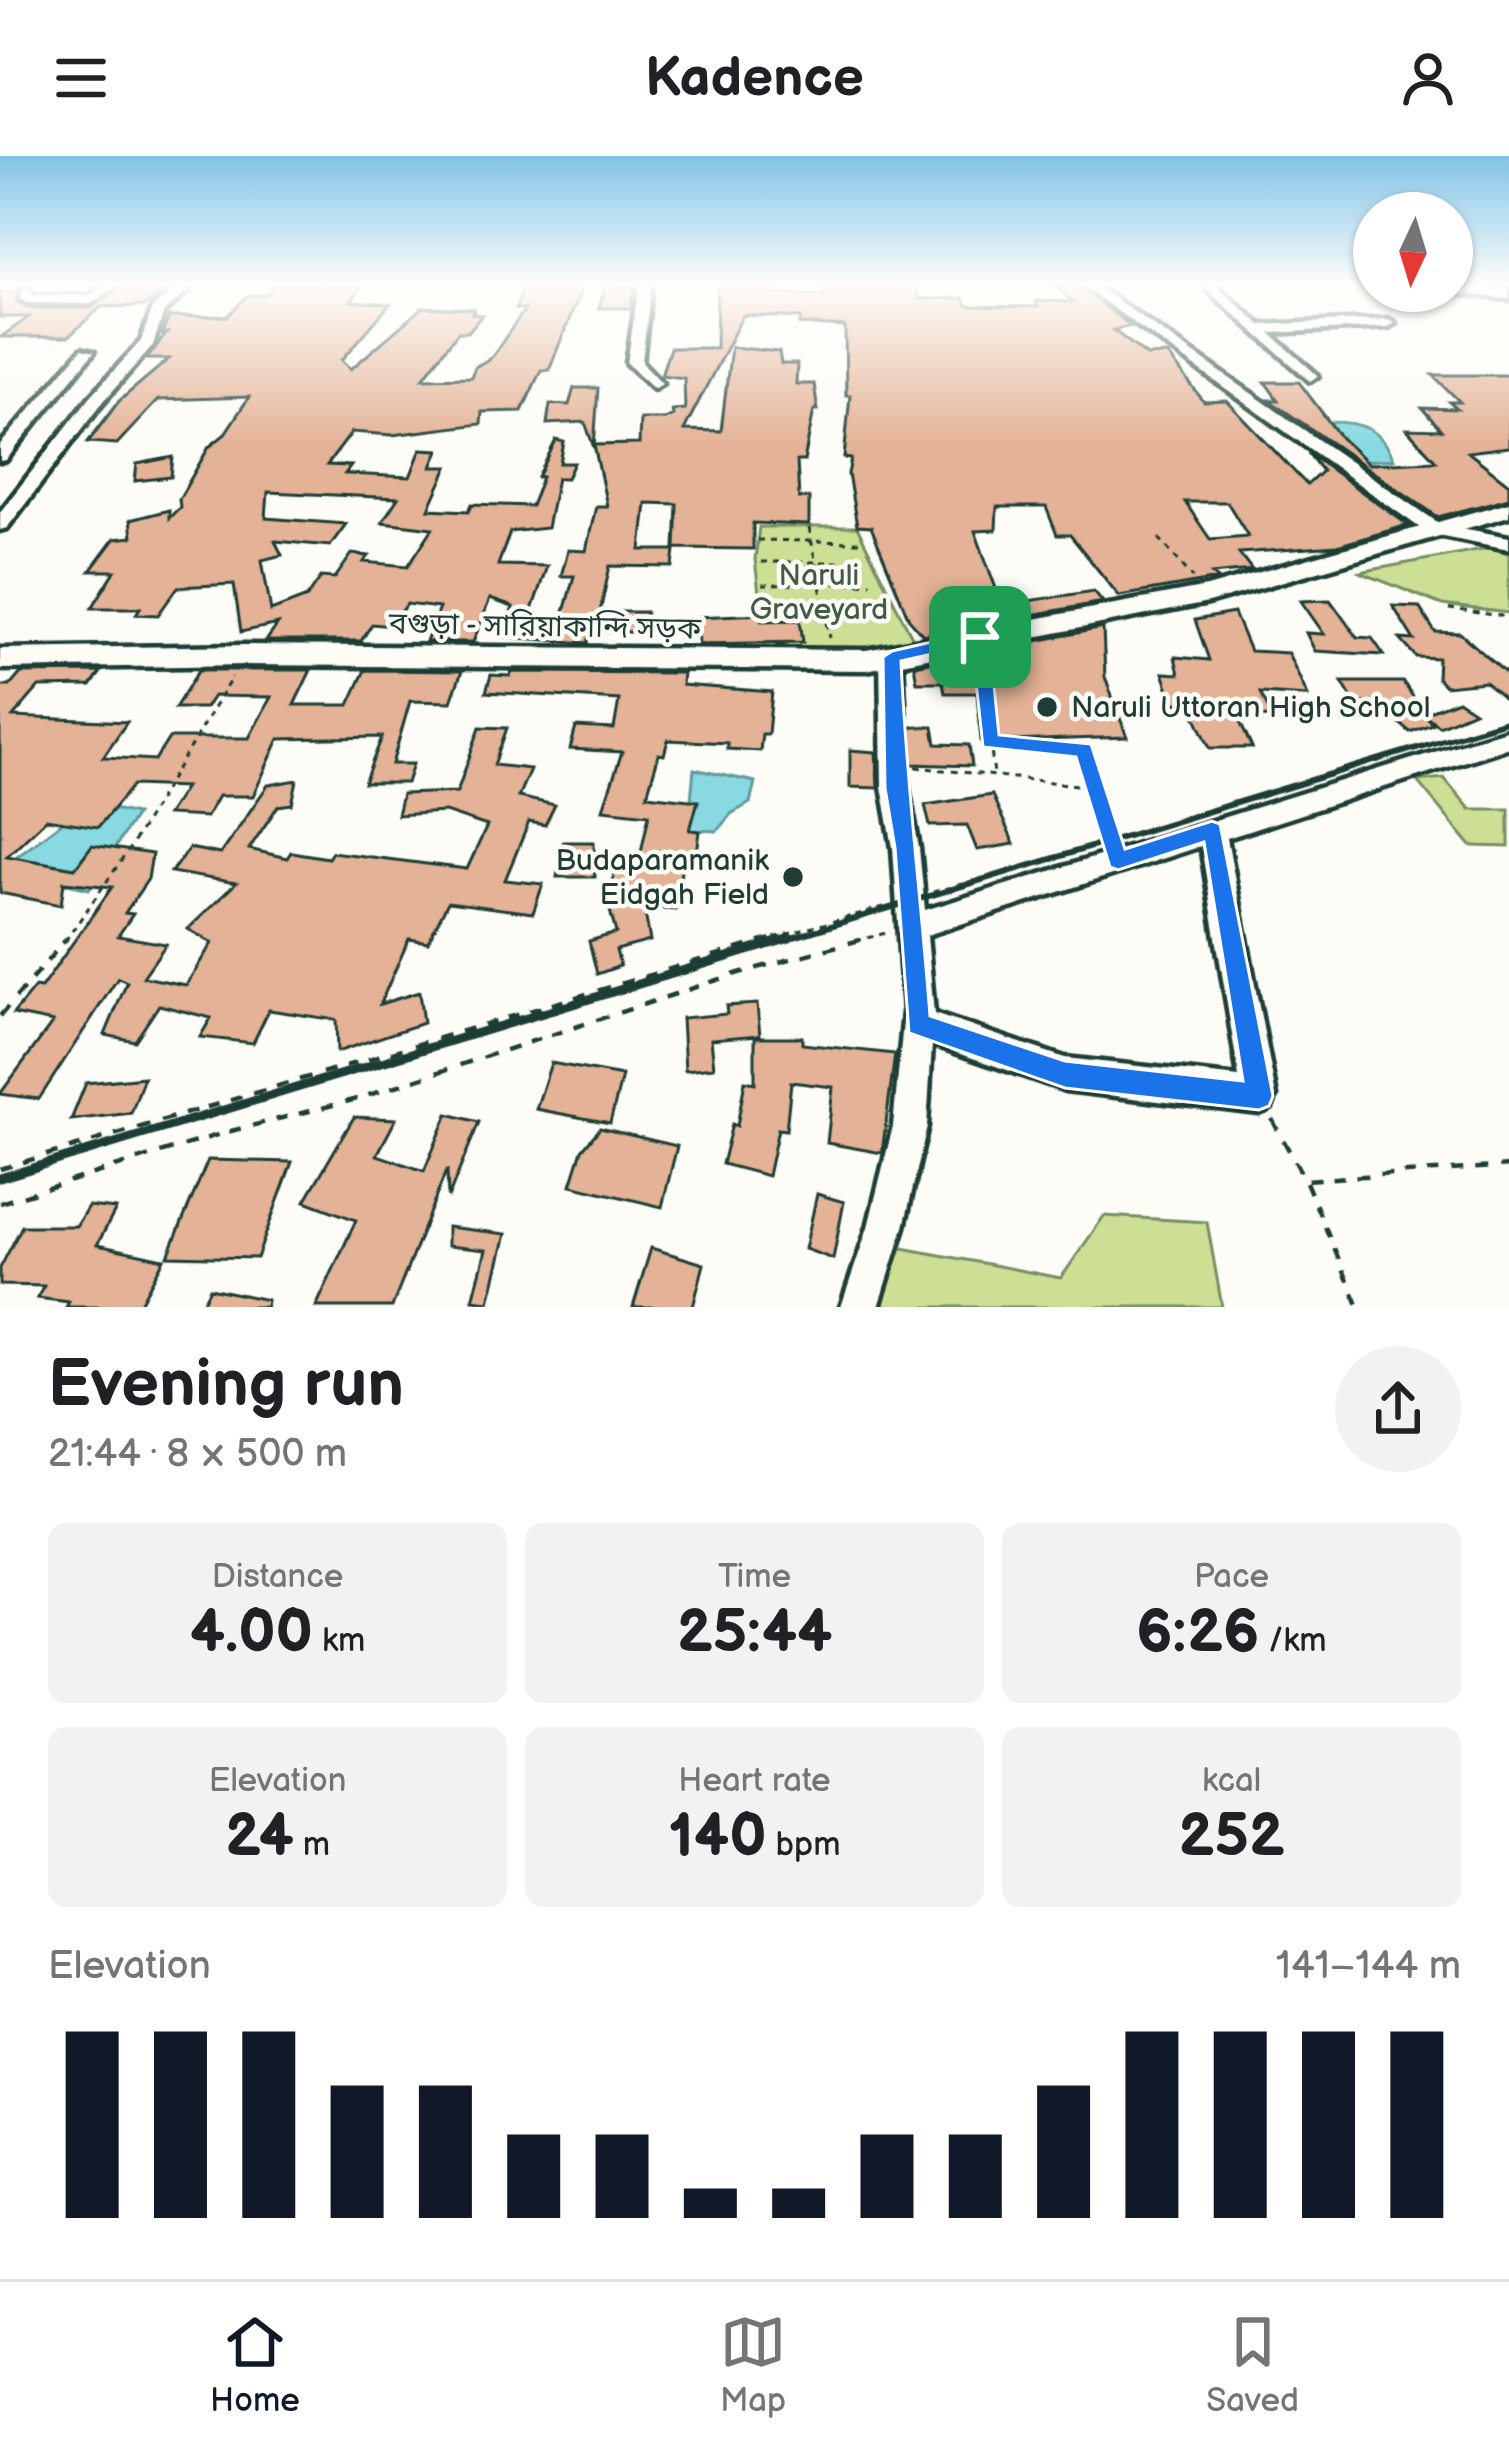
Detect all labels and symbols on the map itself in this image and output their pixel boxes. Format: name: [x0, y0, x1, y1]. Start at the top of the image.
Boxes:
north arrow: [1353, 192, 1473, 312]
park label: Naruli Graveyard: [750, 558, 888, 628]
pin: [929, 586, 1031, 688]
street label: বগুড়া - সারিয়াকান্দি সড়ক: [388, 605, 702, 648]
place label: Naruli Uttoran High School: [1071, 690, 1430, 726]
marker: Naruli Uttoran High School: [1034, 694, 1060, 720]
place label: Budaparamanik Eidgah Field: [556, 843, 769, 913]
marker: Budaparamanik Eidgah Field: [780, 864, 806, 890]

